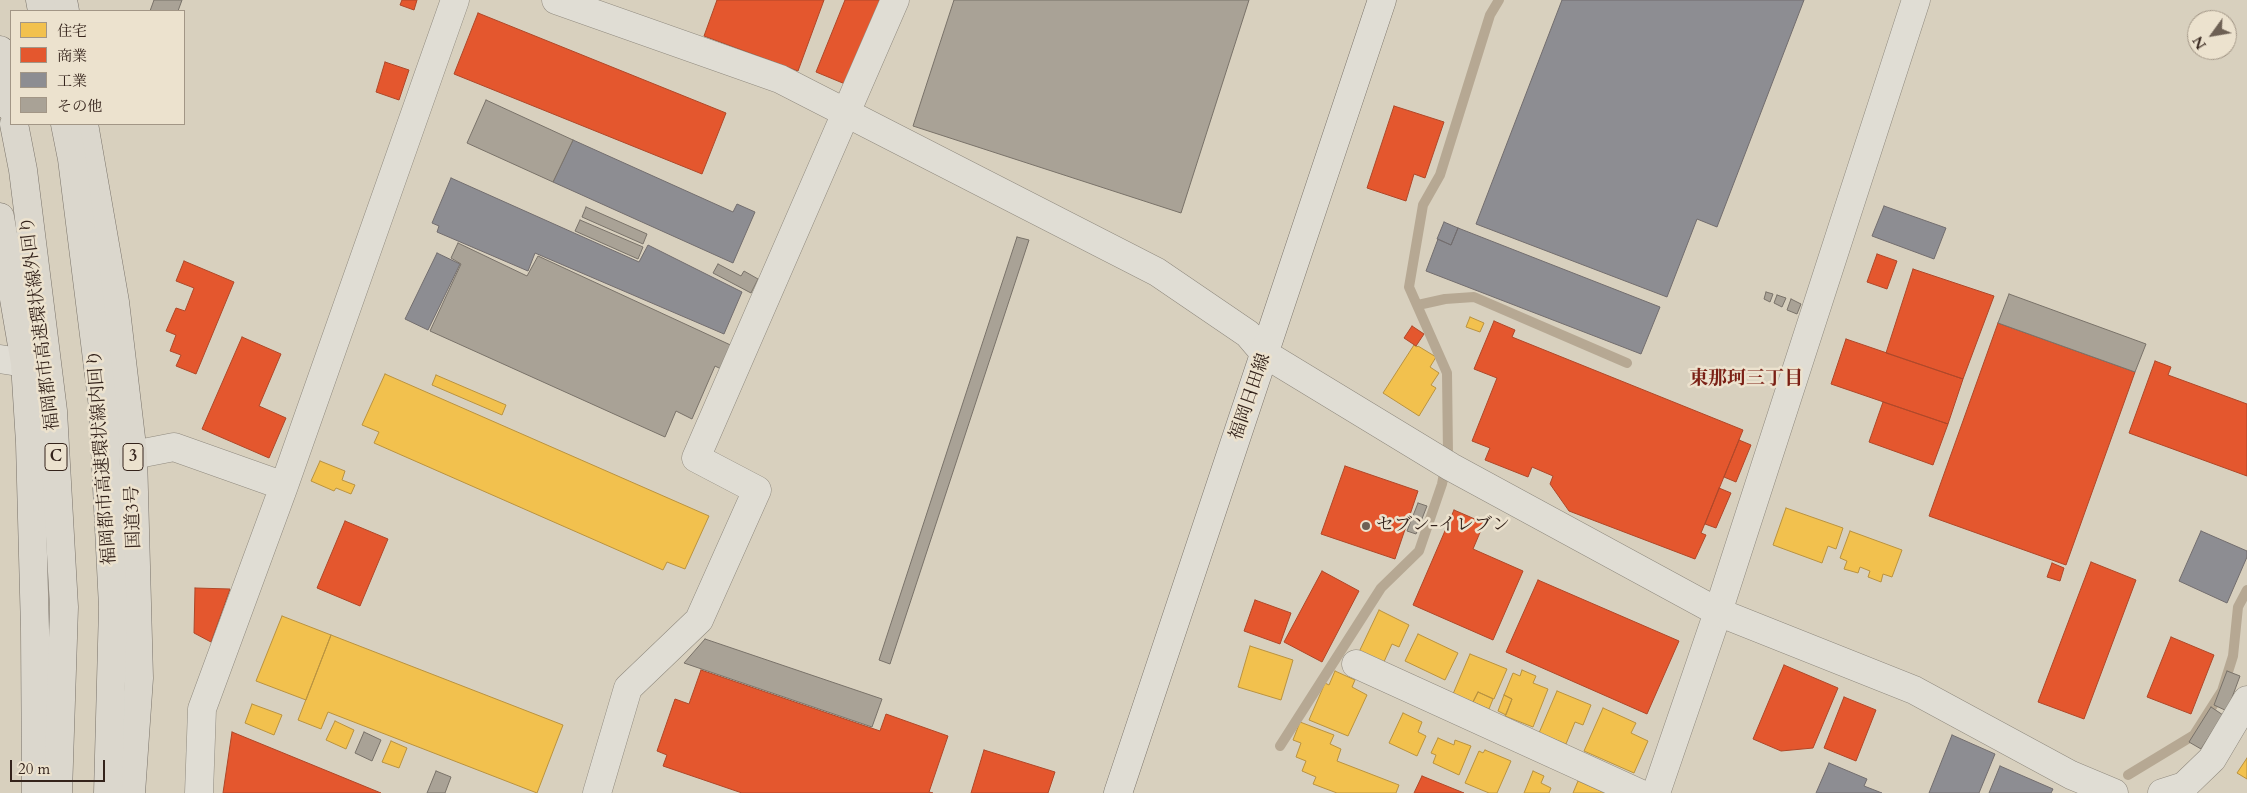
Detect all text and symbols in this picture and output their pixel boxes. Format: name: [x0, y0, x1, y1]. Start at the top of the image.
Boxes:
legend: [10, 10, 185, 125]
north arrow: [2187, 10, 2237, 60]
text: 住宅: [57, 21, 87, 41]
text: N: [2188, 32, 2211, 53]
text: 商業: [57, 46, 87, 66]
text: 工業: [57, 71, 87, 91]
text: その他: [57, 96, 102, 116]
street label: 福岡都市高速環状線外回り: [17, 214, 65, 432]
street label: 福岡都市高速環状線内回り: [85, 349, 121, 565]
street label: 福岡日田線: [1226, 351, 1276, 443]
district label: 東那珂三丁目: [1689, 369, 1803, 391]
road number: C: [45, 444, 67, 471]
road number: 3: [123, 444, 143, 471]
street label: 国道3号: [122, 485, 146, 549]
place label: セブン-イレブン: [1376, 515, 1510, 537]
marker: セブン-イレブン: [1360, 520, 1372, 532]
scale bar: [12, 750, 108, 782]
text: 20 m: [18, 759, 50, 779]

